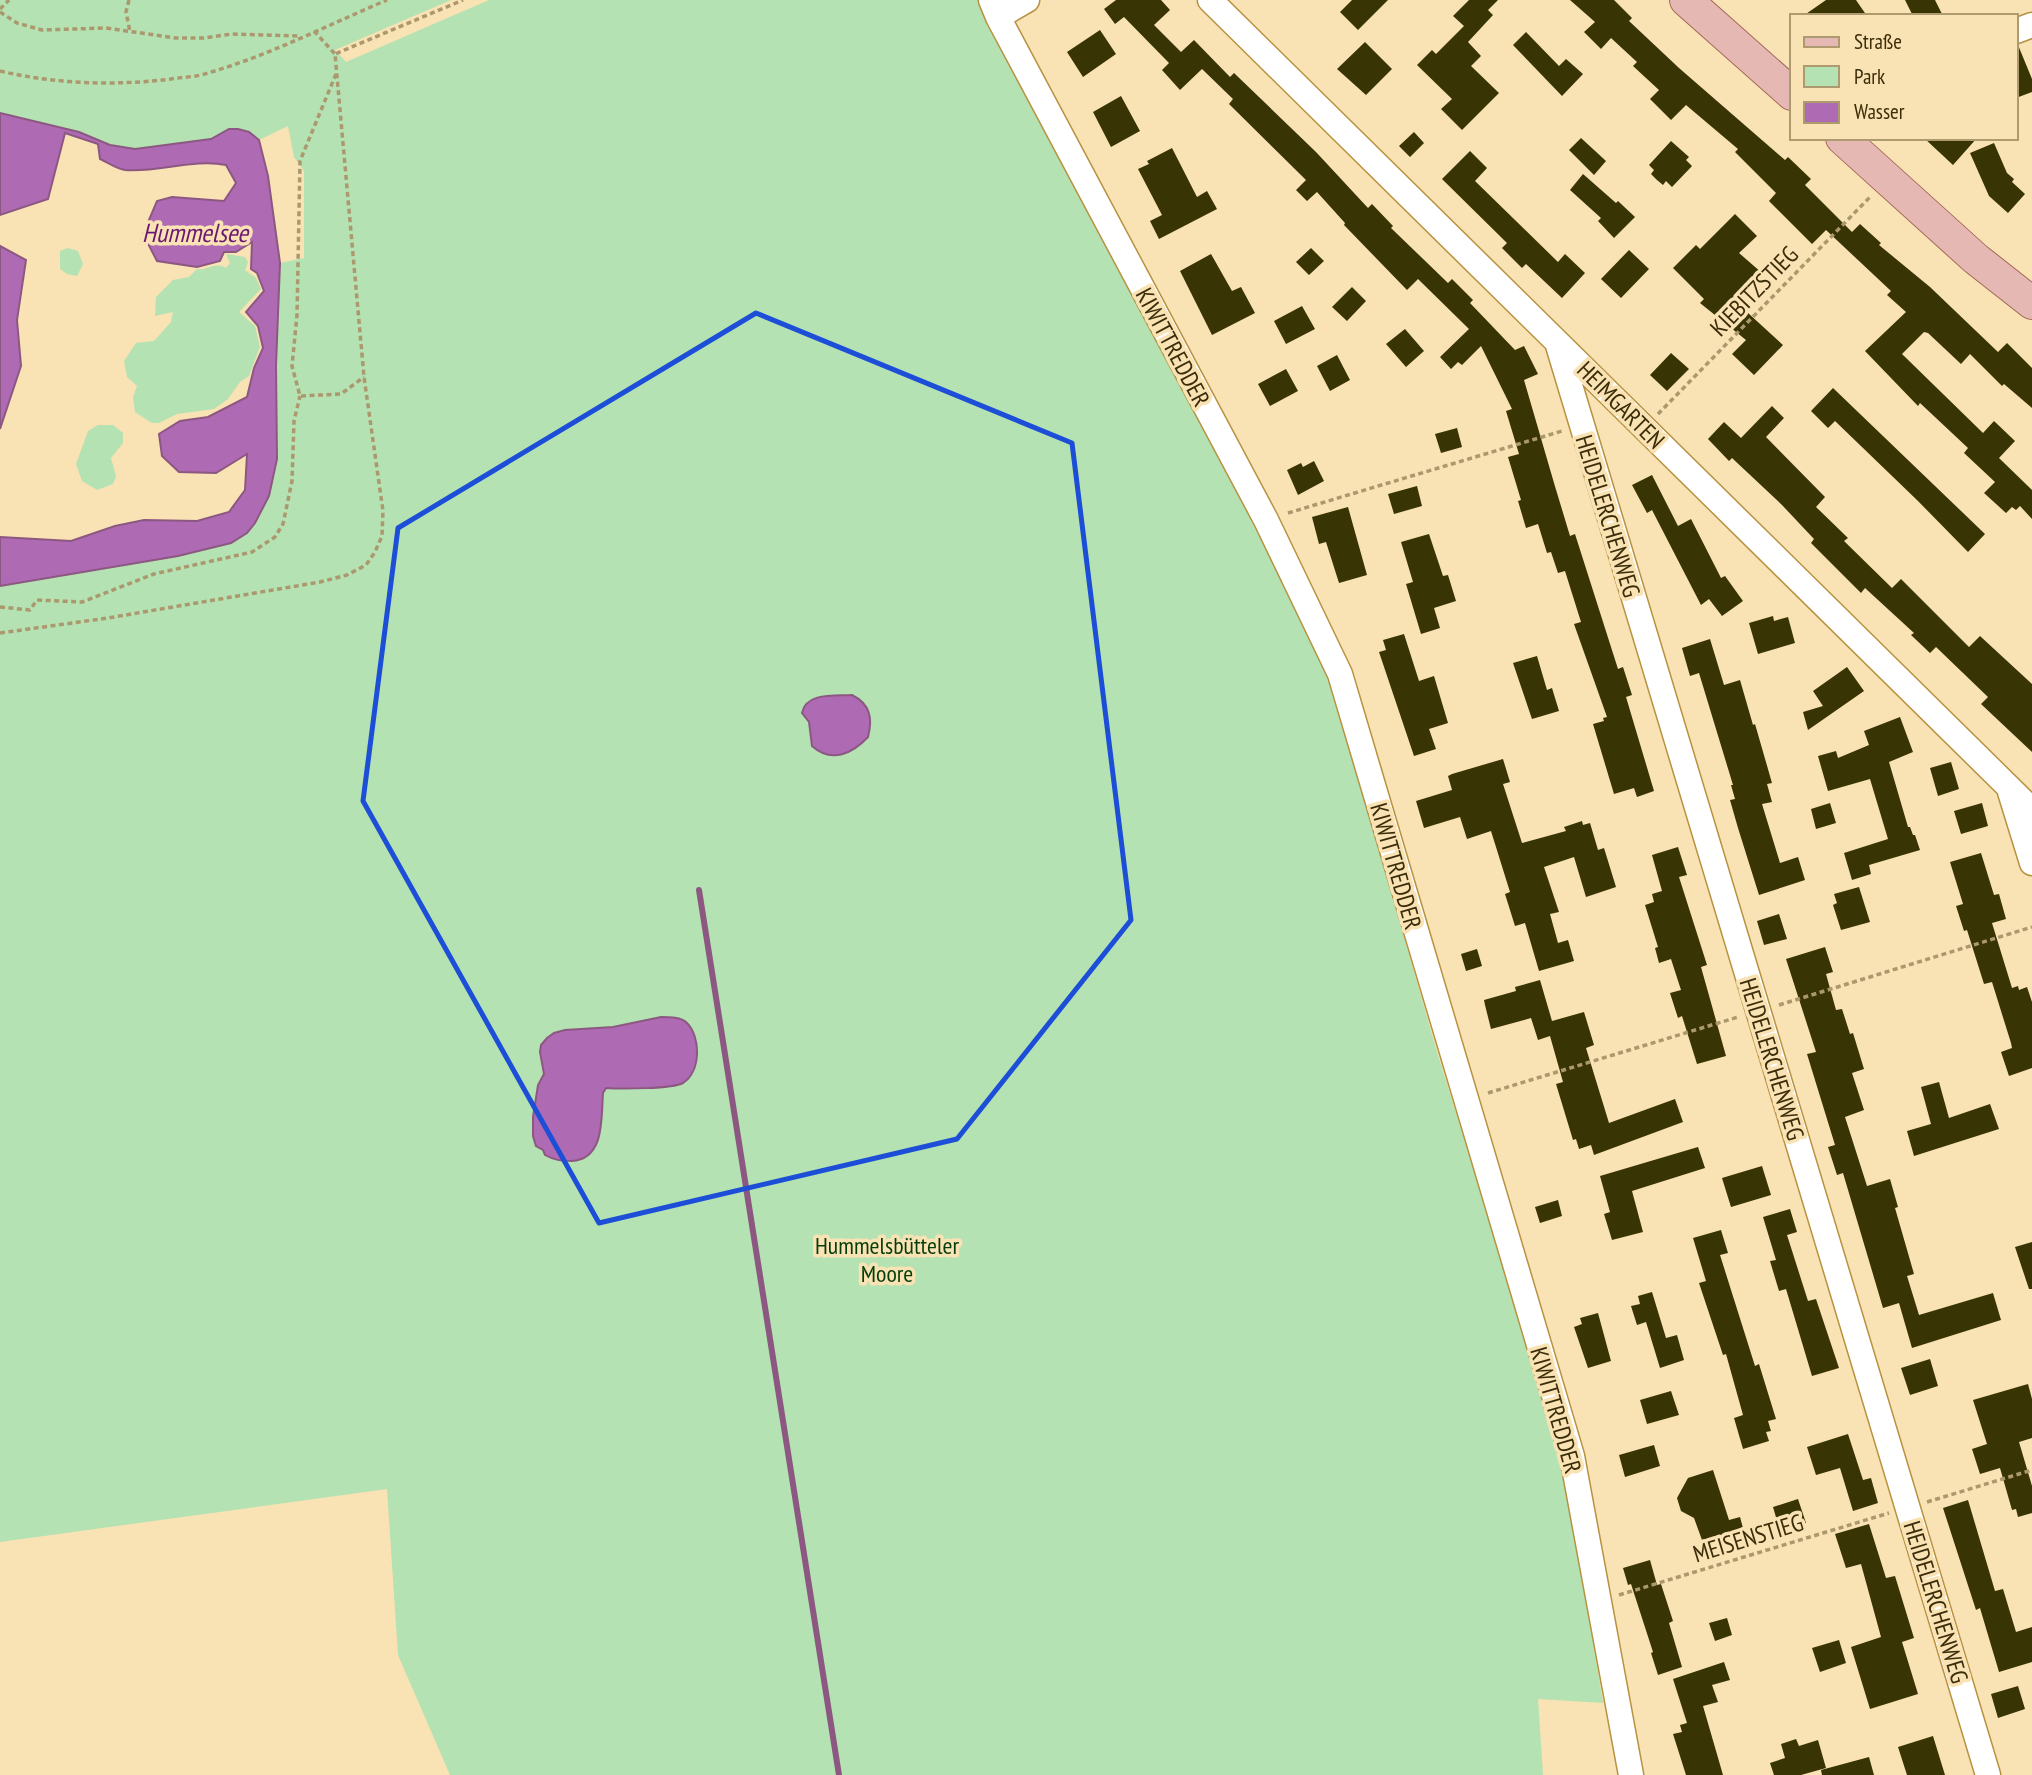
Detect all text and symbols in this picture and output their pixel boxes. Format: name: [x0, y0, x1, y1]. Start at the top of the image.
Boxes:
legend: [1790, 14, 2018, 140]
text: Straße: [1854, 28, 1902, 55]
text: Park: [1854, 63, 1885, 90]
text: Wasser: [1854, 98, 1905, 125]
water label: Hummelsee: [142, 216, 250, 249]
street label: KIEBITZSTIEG: [1703, 239, 1805, 343]
street label: KIWITTREDDER: [1129, 282, 1217, 412]
street label: HEIMGARTEN: [1571, 355, 1671, 455]
street label: HEIDELERCHENWEG: [1569, 431, 1647, 601]
street label: KIWITTREDDER: [1363, 799, 1429, 933]
street label: HEIDELERCHENWEG: [1733, 974, 1811, 1144]
park label: Hummelsbütteler Moore: [815, 1230, 959, 1289]
street label: KIWITTREDDER: [1523, 1343, 1589, 1477]
street label: MEISENSTIEG: [1689, 1507, 1807, 1569]
street label: HEIDELERCHENWEG: [1897, 1517, 1975, 1687]

